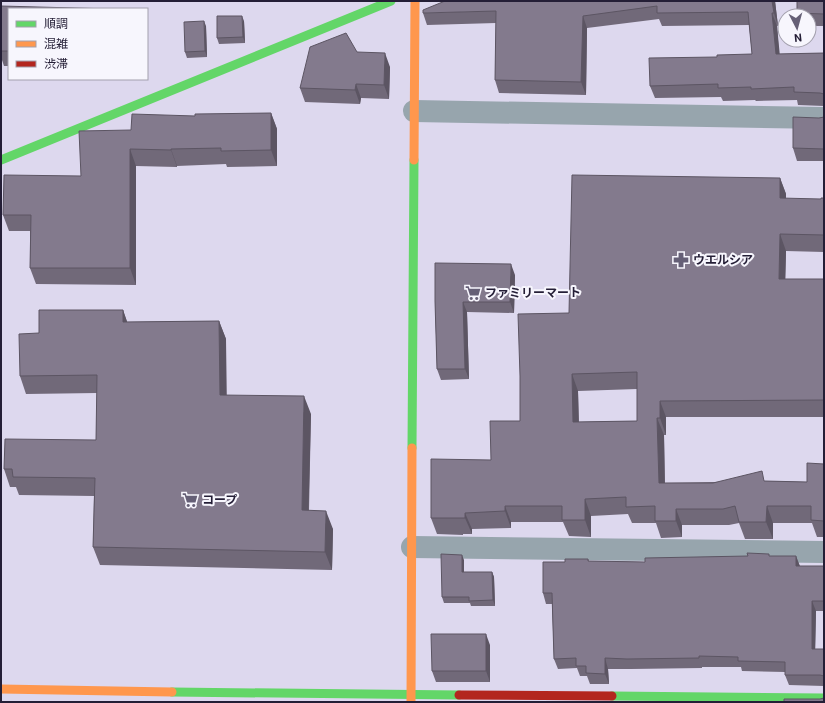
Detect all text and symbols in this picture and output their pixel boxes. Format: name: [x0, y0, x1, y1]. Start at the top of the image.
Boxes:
legend: [8, 8, 148, 80]
north arrow: [777, 8, 817, 48]
text: 順調: [44, 17, 68, 31]
text: N: [793, 31, 803, 44]
text: 混雑: [44, 37, 68, 51]
text: 渋滞: [44, 57, 68, 71]
pharmacy icon: ウエルシア: [672, 251, 690, 269]
place label: ウエルシア: [693, 253, 753, 267]
supermarket icon: ファミリーマート: [464, 284, 482, 302]
place label: ファミリーマート: [485, 286, 581, 300]
supermarket icon: コープ: [181, 491, 199, 509]
place label: コープ: [202, 493, 237, 507]

